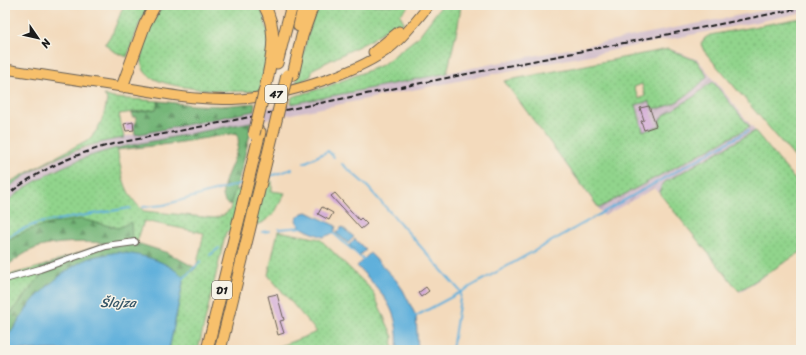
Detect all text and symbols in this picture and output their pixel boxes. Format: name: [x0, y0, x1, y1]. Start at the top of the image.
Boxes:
north arrow: [18, 18, 58, 58]
text: N: [36, 34, 56, 52]
road number: 47: [265, 85, 287, 103]
road number: D1: [212, 281, 232, 299]
water label: Šlajza: [100, 291, 137, 314]

